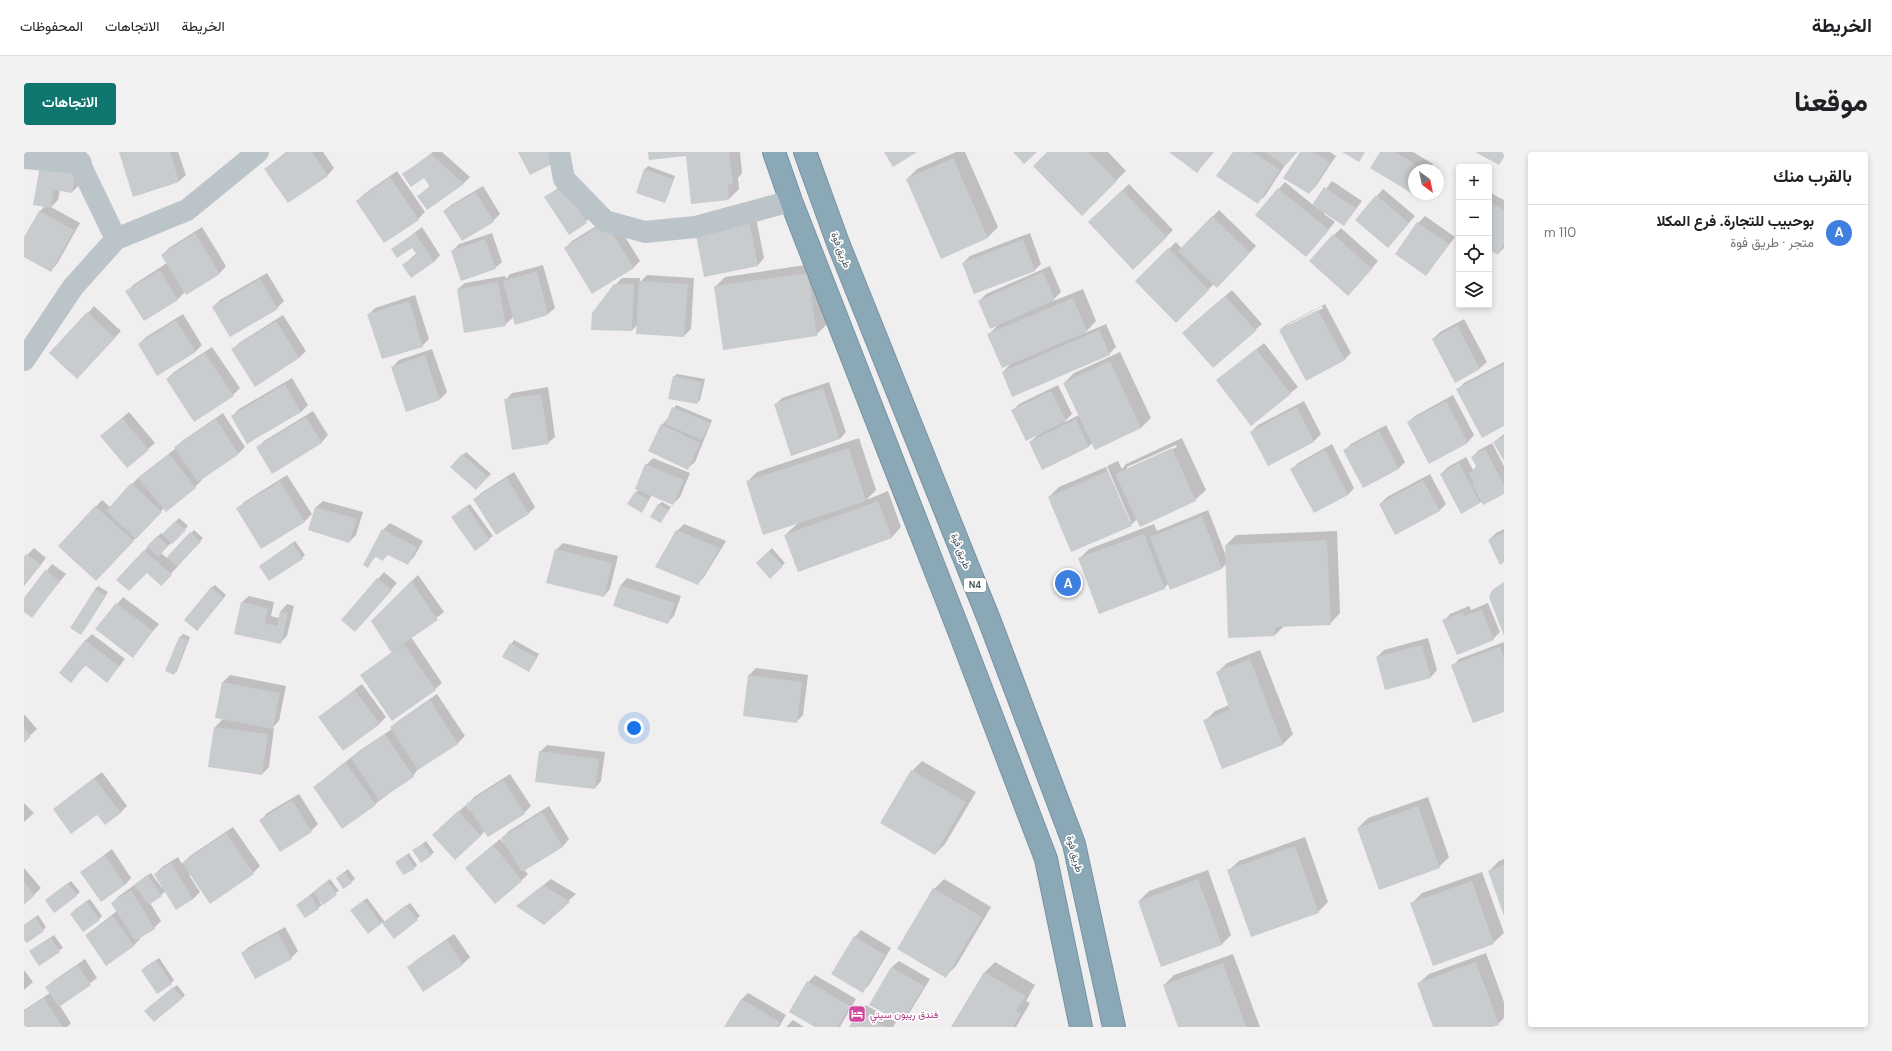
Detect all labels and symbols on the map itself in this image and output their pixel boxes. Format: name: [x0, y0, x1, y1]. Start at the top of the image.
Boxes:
north arrow: [1408, 164, 1444, 200]
street label: طريق فوة: [828, 230, 854, 270]
street label: طريق فوة: [948, 531, 974, 571]
pin: A: [1055, 568, 1081, 598]
road number: N4: [964, 578, 986, 592]
your location: [624, 718, 644, 738]
street label: طريق فوة: [1064, 834, 1086, 874]
hotel icon: فندق ريبون سيتي: [847, 1004, 867, 1024]
place label: فندق ريبون سيتي: [870, 1008, 939, 1023]

